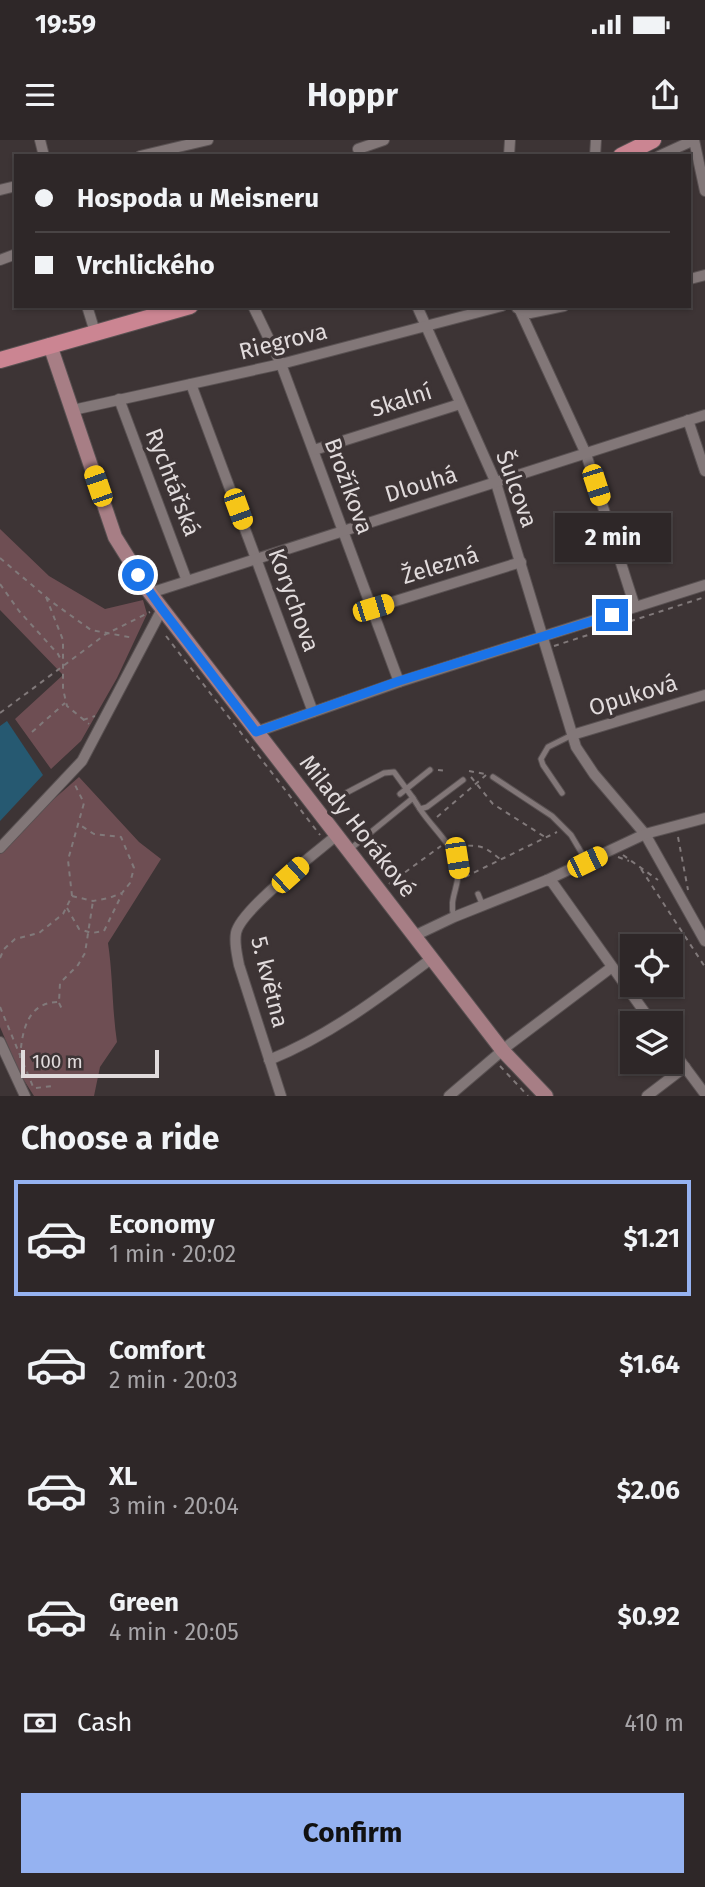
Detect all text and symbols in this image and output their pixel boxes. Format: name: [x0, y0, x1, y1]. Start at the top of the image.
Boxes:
text: 19:59: [35, 9, 96, 40]
icon: menu: [21, 76, 59, 114]
text: Hoppr: [307, 76, 398, 114]
icon: share: [646, 76, 684, 114]
text: Hospoda u Meisneru: [77, 183, 319, 214]
text: Vrchlického: [77, 250, 215, 281]
street label: Riegrova: [236, 317, 330, 365]
street label: Skalní: [367, 377, 435, 423]
street label: Rychtářská: [140, 424, 206, 540]
street label: Brožíkova: [319, 434, 379, 538]
street label: Šulcova: [490, 446, 545, 531]
street label: Dlouhá: [381, 460, 461, 508]
car: [580, 462, 613, 508]
car: [82, 463, 115, 509]
car: [221, 486, 256, 532]
callout: 2 min: [554, 514, 670, 562]
text: 2 min: [585, 523, 641, 551]
street label: Železná: [398, 540, 482, 590]
street label: Korychova: [262, 544, 326, 656]
route start: [122, 559, 154, 591]
car: [350, 592, 397, 624]
route end: [596, 599, 628, 631]
street label: Opuková: [585, 668, 681, 722]
street label: Milady Horákové: [294, 749, 422, 903]
car: [444, 836, 471, 880]
car: [564, 843, 611, 881]
car: [268, 853, 313, 897]
street label: 5. května: [245, 934, 295, 1030]
map controls: [620, 934, 683, 1074]
button: locate: [620, 934, 683, 997]
button: layers: [620, 1011, 683, 1074]
scale bar: [21, 1047, 159, 1079]
text: 100 m: [32, 1050, 83, 1073]
text: Choose a ride: [21, 1119, 219, 1157]
icon: car: [25, 1207, 88, 1270]
text: Economy: [109, 1209, 215, 1240]
text: $1.21: [623, 1223, 680, 1254]
text: 1 min · 20:02: [109, 1240, 236, 1268]
icon: car: [25, 1333, 88, 1396]
text: Comfort: [109, 1335, 205, 1366]
text: $1.64: [619, 1349, 680, 1380]
text: 2 min · 20:03: [109, 1366, 238, 1394]
icon: car: [25, 1459, 88, 1522]
text: XL: [109, 1461, 137, 1492]
text: $2.06: [617, 1475, 680, 1506]
text: 3 min · 20:04: [109, 1492, 239, 1520]
icon: car: [25, 1585, 88, 1648]
text: Green: [109, 1587, 179, 1618]
text: $0.92: [617, 1601, 680, 1632]
text: 4 min · 20:05: [109, 1618, 239, 1646]
icon: cash: [21, 1704, 59, 1742]
text: Cash: [77, 1707, 133, 1738]
text: 410 m: [624, 1709, 684, 1737]
button: Confirm: [21, 1793, 684, 1873]

